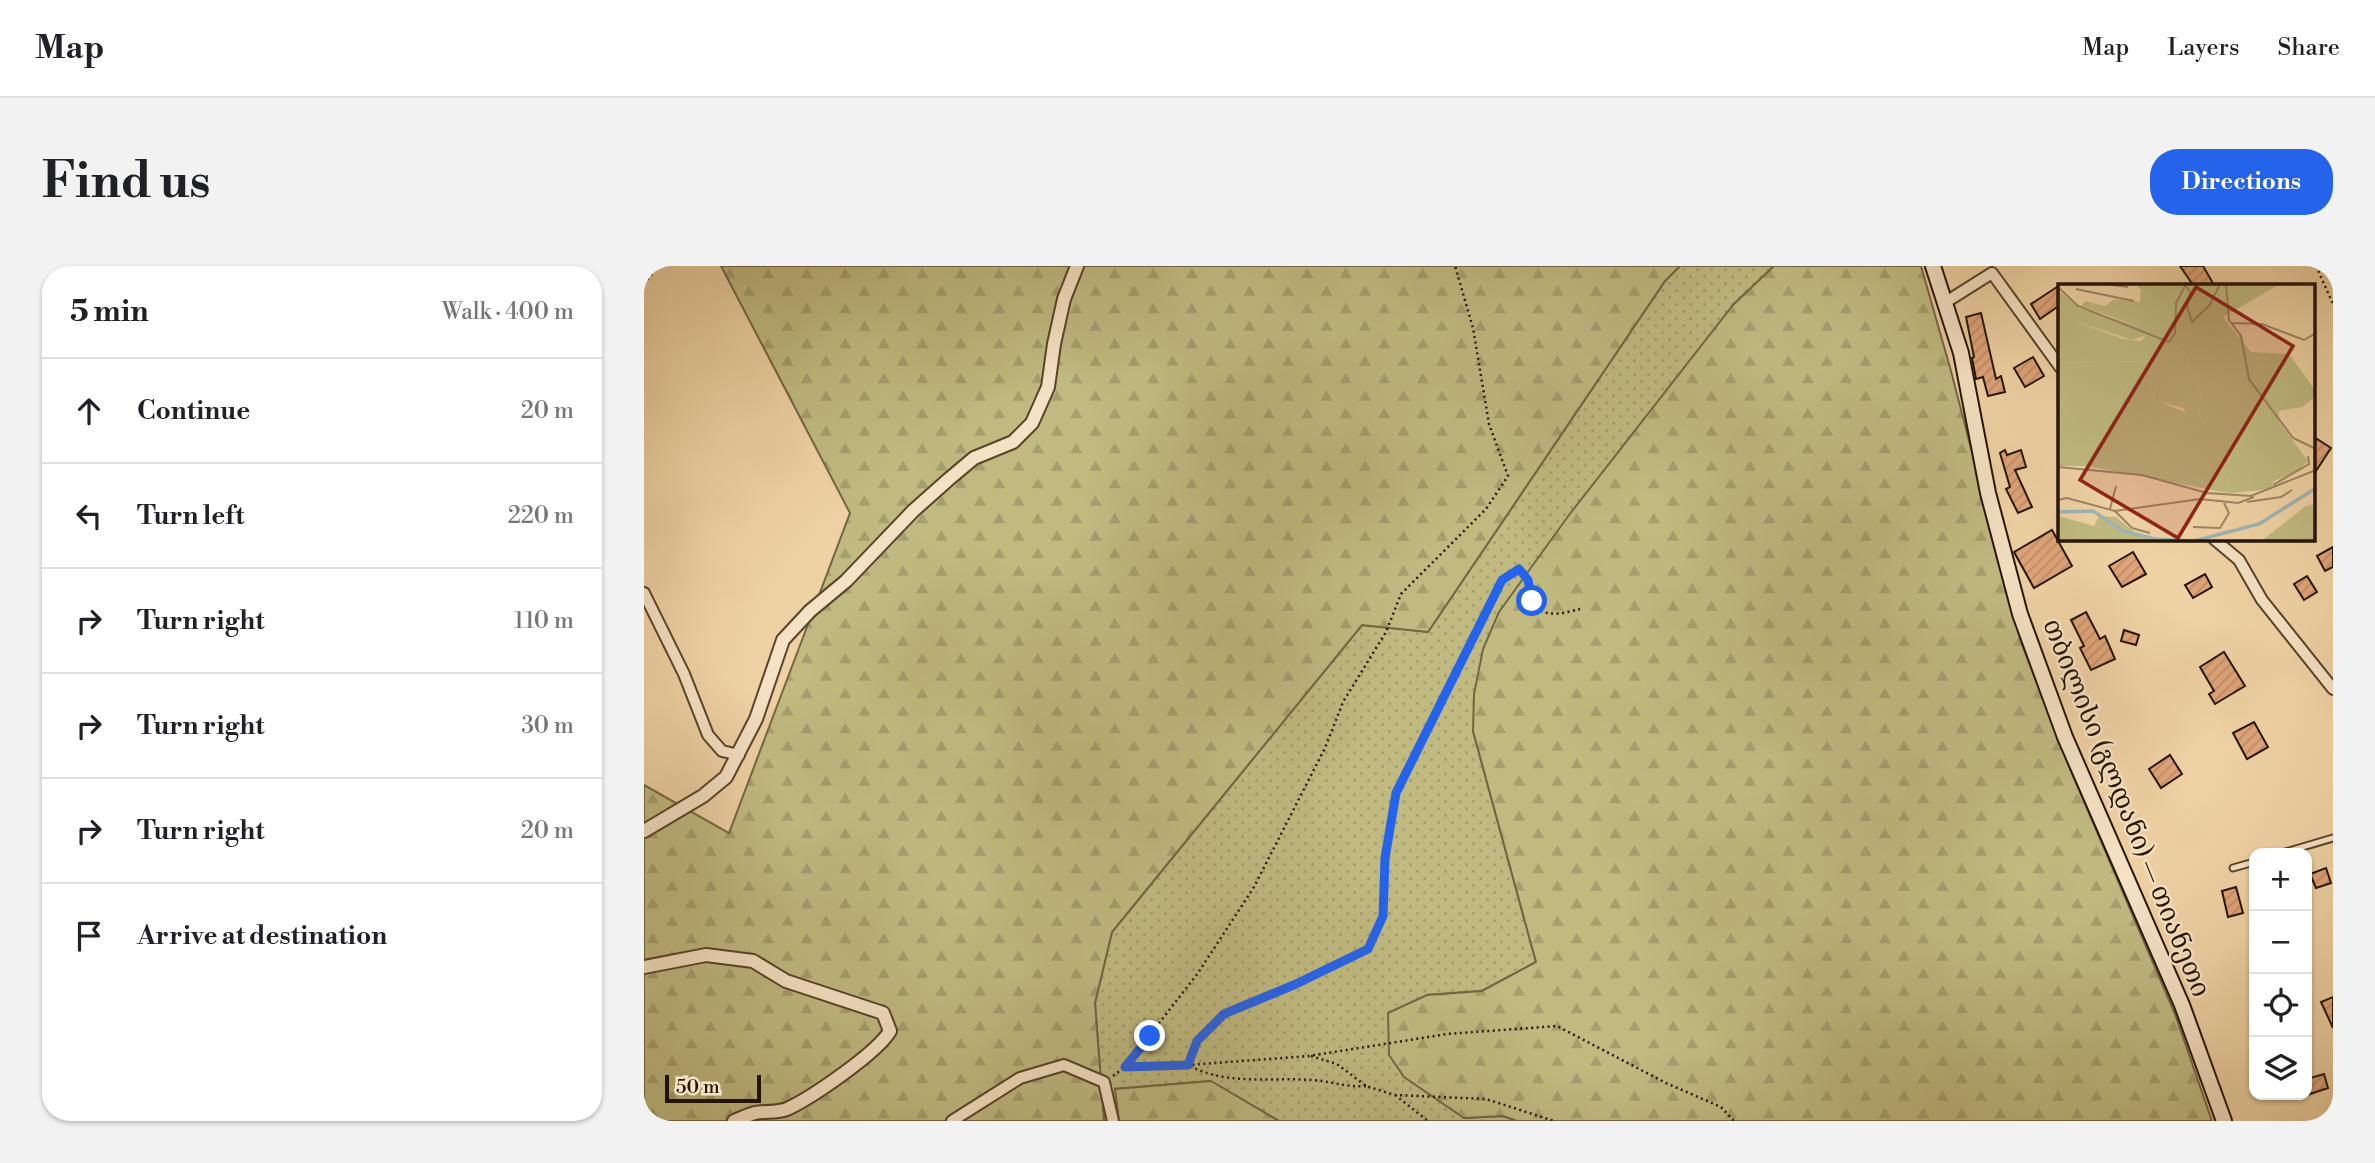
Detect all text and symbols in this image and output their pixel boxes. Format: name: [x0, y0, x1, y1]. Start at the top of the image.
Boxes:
text: Map: [35, 28, 104, 69]
text: Map: [2082, 33, 2129, 63]
text: Layers: [2167, 33, 2239, 63]
text: Share: [2277, 33, 2340, 63]
button: Directions: [2150, 149, 2333, 215]
text: Find us: [42, 152, 211, 213]
inset map: [2058, 284, 2316, 541]
text: 5 min: [70, 293, 149, 331]
text: Walk · 400 m: [442, 298, 574, 326]
icon: ahead: [70, 392, 108, 430]
text: Continue: [137, 395, 250, 427]
text: 20 m: [521, 397, 574, 425]
icon: left: [70, 497, 108, 535]
text: Turn left: [137, 500, 245, 532]
text: 220 m: [508, 502, 574, 530]
route start: [1516, 585, 1547, 616]
icon: right: [70, 602, 108, 640]
text: Turn right: [137, 605, 265, 637]
text: 110 m: [514, 607, 574, 635]
street label: თბილისი (გლდანი) — თიანეთი: [2035, 614, 2217, 1002]
icon: right: [70, 707, 108, 745]
text: Turn right: [137, 710, 265, 742]
text: 30 m: [521, 712, 574, 740]
icon: right: [70, 812, 108, 850]
text: Turn right: [137, 815, 265, 847]
text: 20 m: [521, 817, 574, 845]
map controls: [2249, 848, 2312, 1100]
button: +: [2249, 848, 2312, 911]
button: −: [2249, 911, 2312, 974]
icon: arrive: [70, 917, 108, 955]
text: Arrive at destination: [137, 920, 387, 952]
button: locate: [2249, 974, 2312, 1037]
route end: [1134, 1020, 1165, 1051]
button: layers: [2249, 1037, 2312, 1100]
scale bar: [665, 1072, 761, 1104]
text: 50 m: [676, 1075, 720, 1099]

